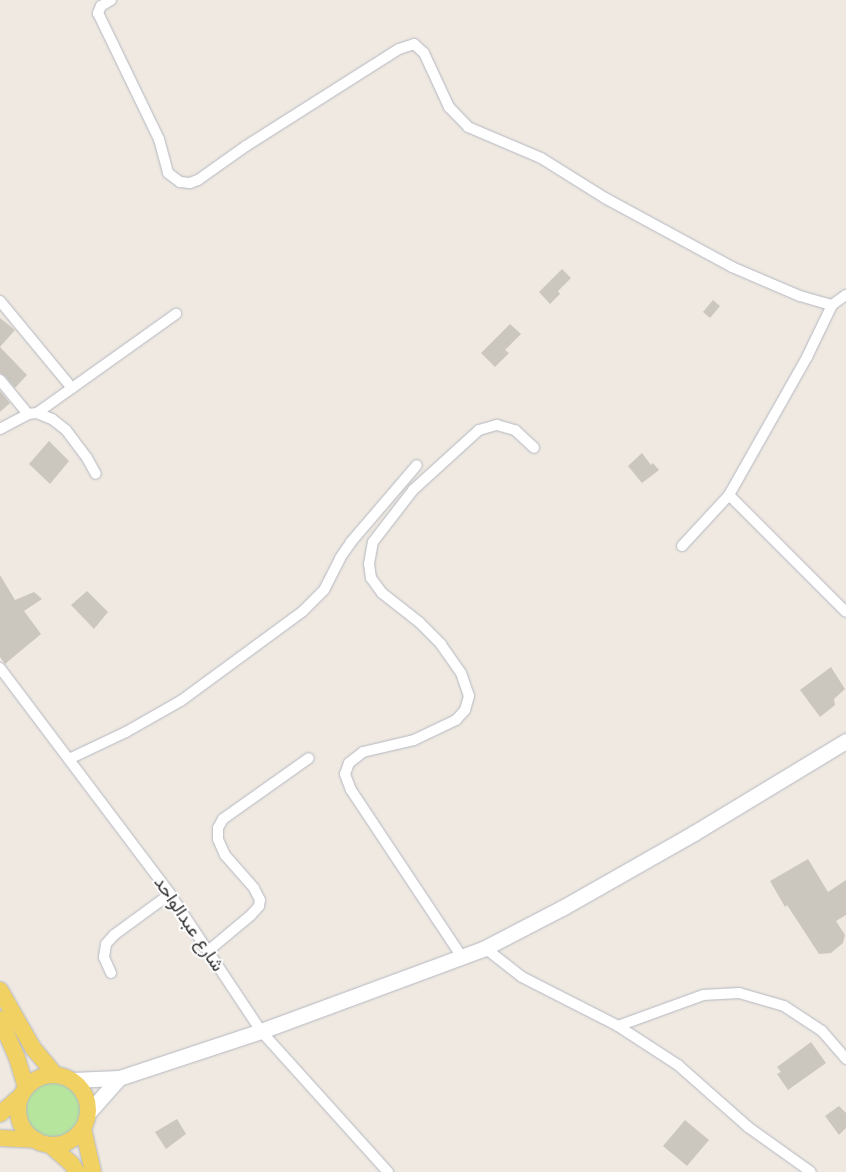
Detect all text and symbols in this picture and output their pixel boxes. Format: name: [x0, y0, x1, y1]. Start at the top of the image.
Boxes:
street label: شارع عبدالواحد: [149, 872, 229, 976]

